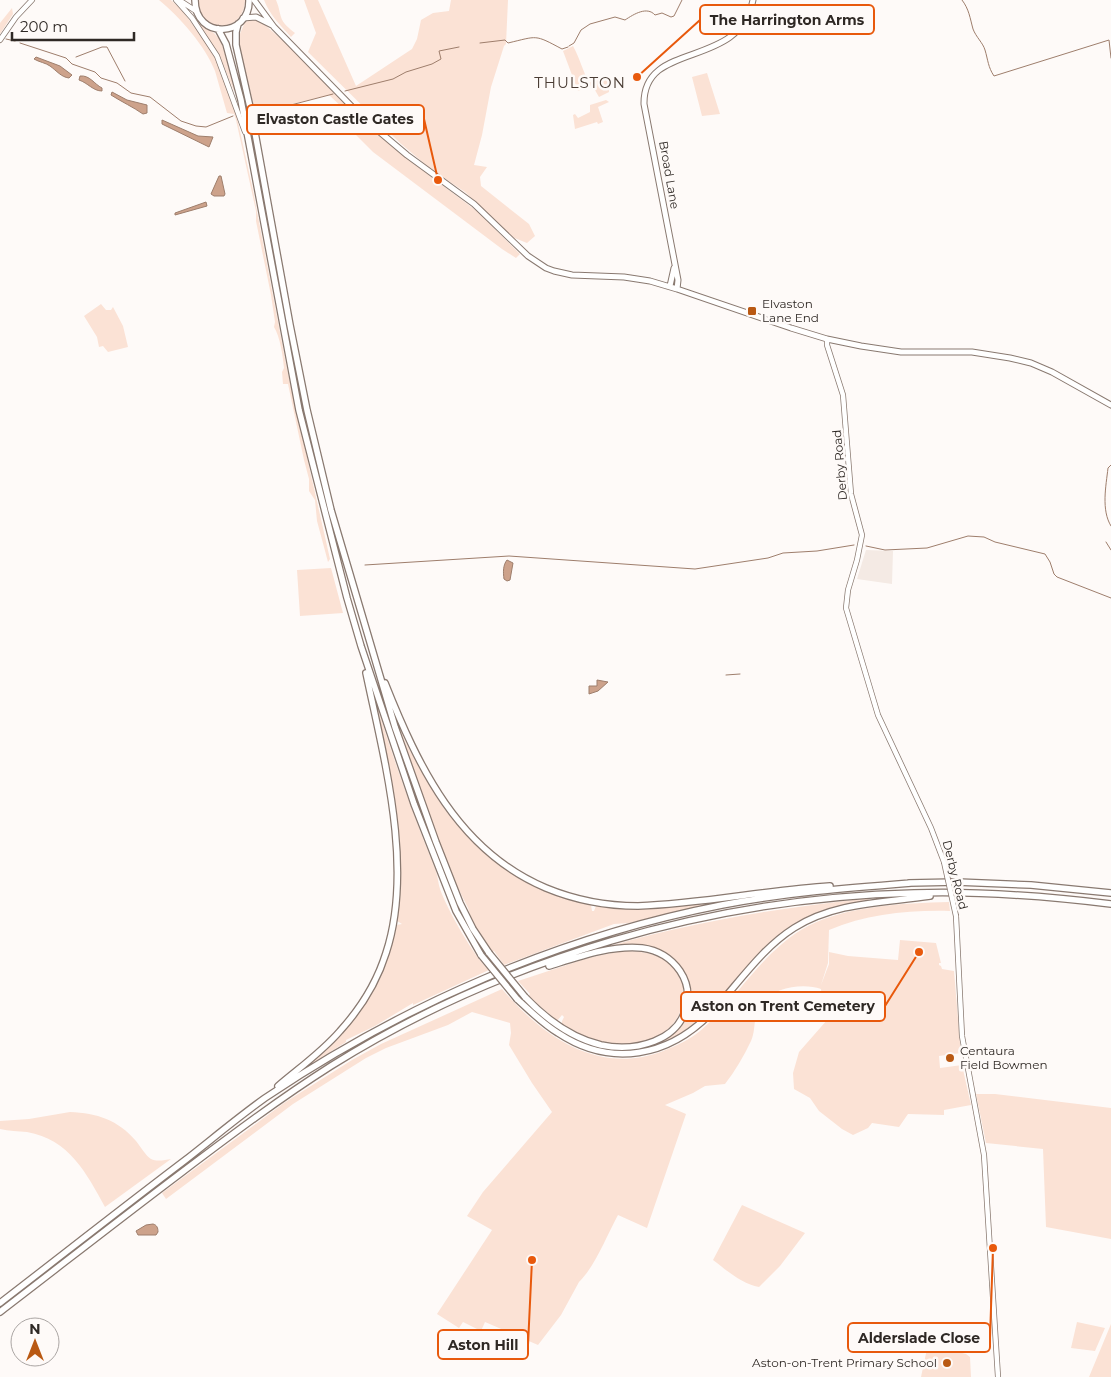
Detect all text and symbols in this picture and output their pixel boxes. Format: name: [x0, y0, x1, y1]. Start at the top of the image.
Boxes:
callout: The Harrington Arms: [700, 5, 874, 34]
scale bar: [12, 10, 135, 42]
text: The Harrington Arms: [710, 11, 865, 29]
text: 200 m: [20, 17, 68, 36]
district label: THULSTON: [534, 73, 626, 92]
callout: Elvaston Castle Gates: [247, 105, 424, 134]
text: Elvaston Castle Gates: [256, 110, 414, 128]
street label: Broad Lane: [656, 140, 683, 210]
place label: Elvaston Lane End: [762, 296, 819, 325]
marker: Elvaston Lane End: [746, 305, 758, 317]
street label: Derby Road: [829, 429, 850, 501]
street label: Derby Road: [940, 839, 971, 911]
callout: Aston on Trent Cemetery: [681, 992, 885, 1021]
text: Aston on Trent Cemetery: [690, 997, 876, 1015]
place label: Centaura Field Bowmen: [960, 1043, 1048, 1072]
marker: Centaura Field Bowmen: [944, 1052, 956, 1064]
north arrow: [10, 1317, 60, 1367]
text: N: [29, 1320, 41, 1338]
callout: Alderslade Close: [848, 1323, 990, 1352]
text: Alderslade Close: [857, 1329, 980, 1347]
callout: Aston Hill: [438, 1330, 528, 1359]
text: Aston Hill: [447, 1336, 518, 1354]
place label: Aston-on-Trent Primary School: [752, 1355, 937, 1370]
marker: Aston-on-Trent Primary School: [941, 1357, 953, 1369]

